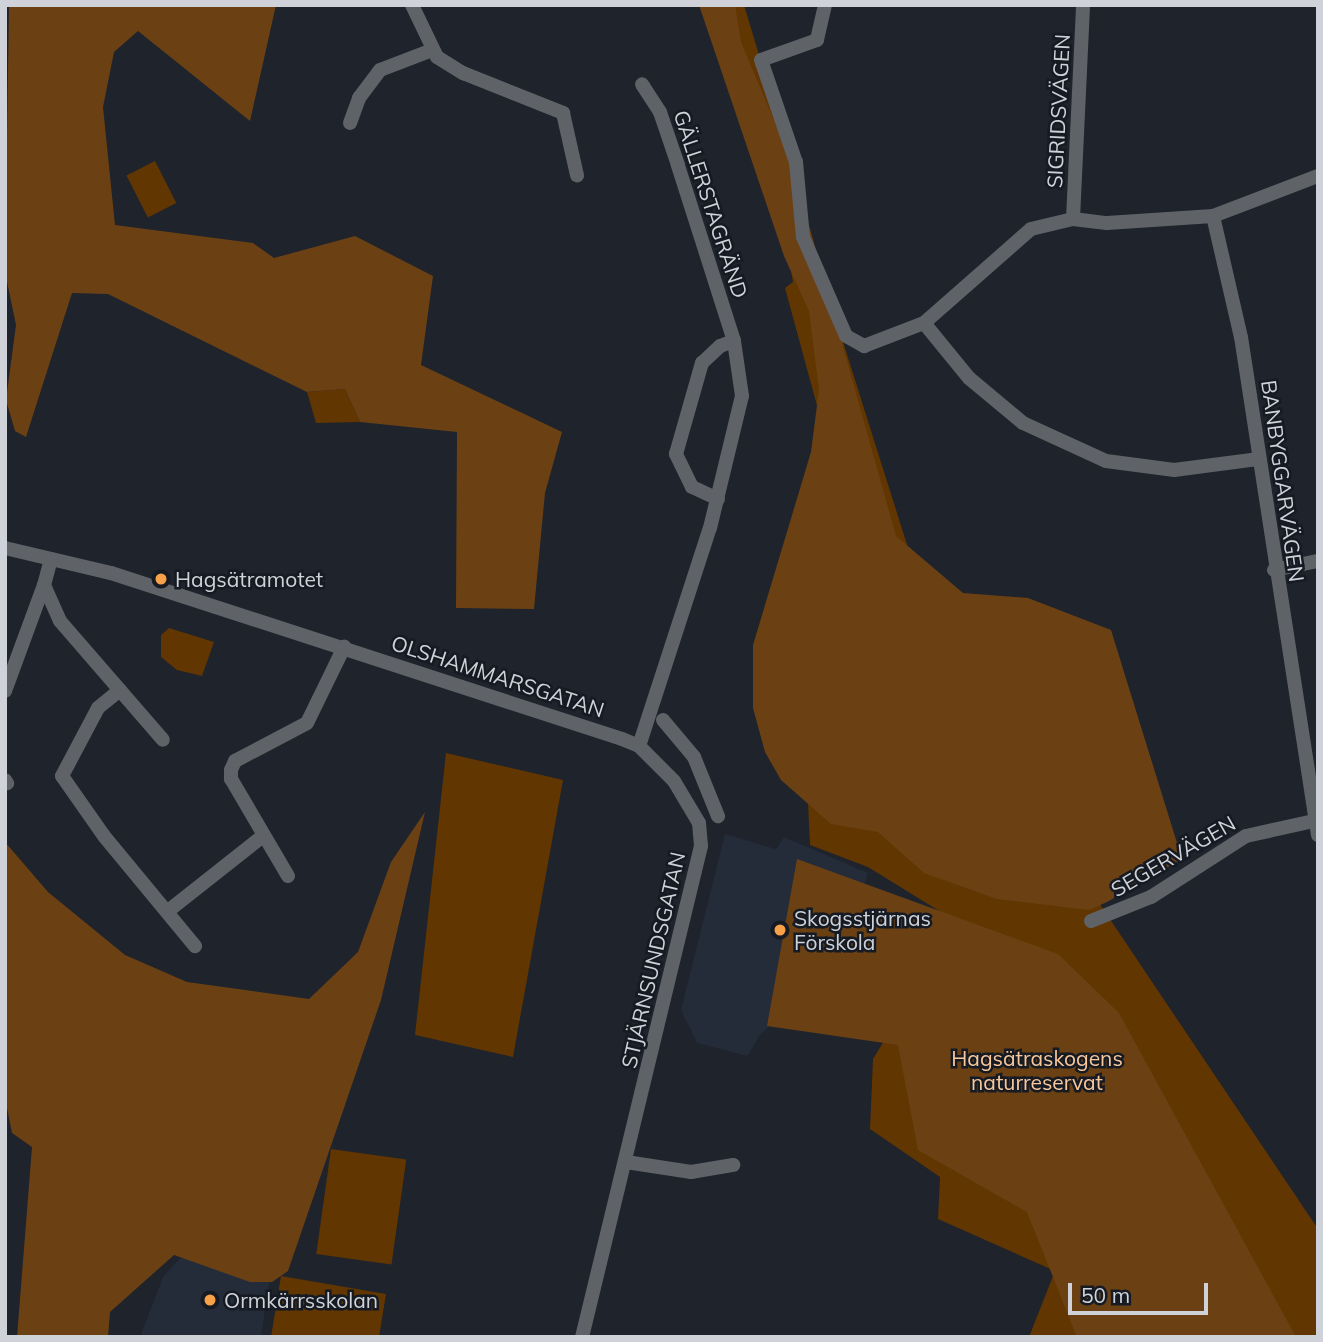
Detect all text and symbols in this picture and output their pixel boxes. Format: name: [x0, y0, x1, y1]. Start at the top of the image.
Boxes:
street label: SIGRIDSVÄGEN: [1041, 33, 1075, 189]
street label: GÄLLERSTAGRÄND: [669, 107, 753, 301]
street label: BANBYGGARVÄGEN: [1256, 378, 1310, 584]
place label: Hagsätramotet: [175, 566, 323, 592]
marker: Hagsätramotet: [153, 571, 169, 587]
street label: OLSHAMMARSGATAN: [388, 630, 608, 722]
street label: SEGERVÄGEN: [1106, 810, 1240, 902]
street label: STJÄRNSUNDSGATAN: [616, 849, 690, 1071]
place label: Skogsstjärnas Förskola: [794, 905, 931, 955]
marker: Skogsstjärnas Förskola: [772, 922, 788, 938]
park label: Hagsätraskogens naturreservat: [951, 1045, 1123, 1095]
scale bar: [1071, 1268, 1211, 1312]
text: 50 m: [1081, 1282, 1130, 1308]
place label: Ormkärrsskolan: [224, 1287, 378, 1313]
marker: Ormkärrsskolan: [202, 1292, 218, 1308]

